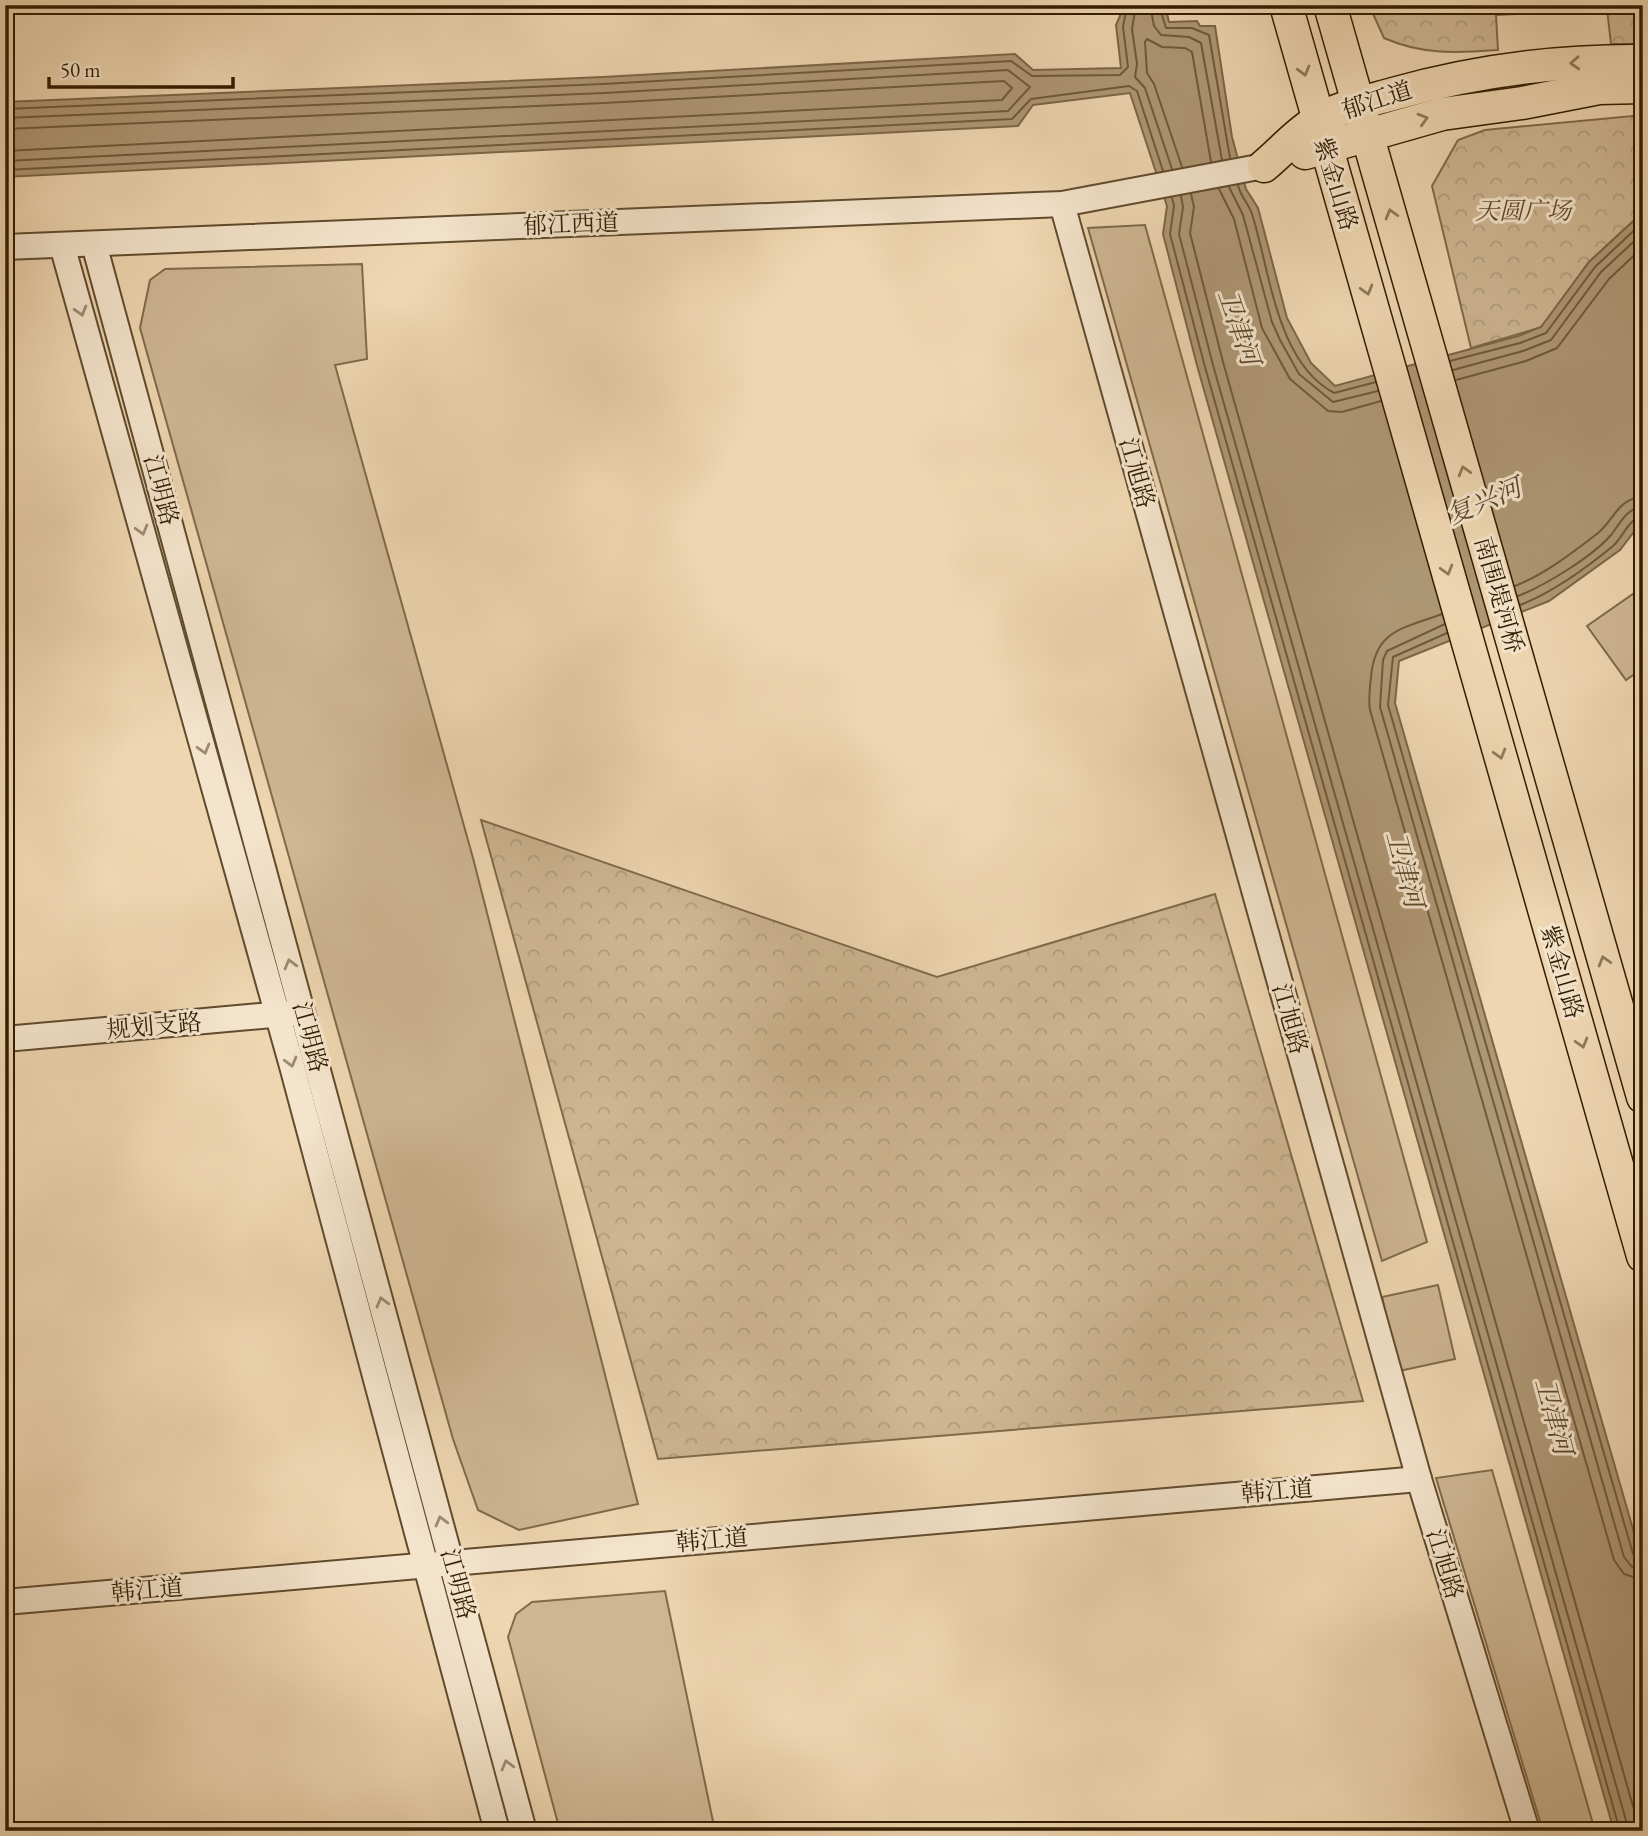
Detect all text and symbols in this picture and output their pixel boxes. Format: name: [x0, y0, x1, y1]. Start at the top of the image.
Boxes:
scale bar: [49, 46, 233, 90]
one-way arrow: [1569, 55, 1580, 70]
text: 50 m: [60, 56, 101, 83]
one-way arrow: [1296, 65, 1310, 77]
street label: 郁江道: [1338, 74, 1416, 125]
one-way arrow: [1417, 113, 1429, 128]
street label: 紫金山路: [1308, 133, 1365, 234]
park label: 天圆广场: [1475, 195, 1573, 226]
street label: 郁江西道: [522, 206, 619, 241]
one-way arrow: [1385, 208, 1399, 220]
one-way arrow: [1359, 283, 1373, 295]
water label: 卫津河: [1210, 285, 1269, 373]
one-way arrow: [72, 305, 87, 317]
street label: 江旭路: [1113, 434, 1162, 512]
street label: 江明路: [137, 451, 186, 529]
one-way arrow: [1458, 465, 1472, 477]
water label: 复兴河: [1441, 469, 1530, 532]
one-way arrow: [134, 524, 148, 536]
street label: 南围堤河桥: [1468, 533, 1531, 657]
one-way arrow: [1439, 563, 1454, 575]
one-way arrow: [195, 743, 210, 755]
one-way arrow: [1491, 748, 1506, 760]
water label: 卫津河: [1378, 827, 1433, 915]
street label: 紫金山路: [1534, 921, 1591, 1022]
one-way arrow: [1597, 955, 1612, 967]
one-way arrow: [284, 958, 299, 970]
street label: 江旭路: [1266, 980, 1315, 1058]
street label: 江明路: [286, 998, 335, 1076]
street label: 规划支路: [105, 1006, 203, 1045]
one-way arrow: [1574, 1037, 1589, 1049]
one-way arrow: [283, 1056, 298, 1068]
one-way arrow: [376, 1296, 391, 1308]
water label: 卫津河: [1527, 1374, 1582, 1462]
street label: 韩江道: [1240, 1472, 1314, 1509]
one-way arrow: [435, 1516, 449, 1528]
street label: 韩江道: [675, 1521, 749, 1558]
street label: 江旭路: [1420, 1525, 1471, 1603]
street label: 江明路: [434, 1545, 483, 1623]
street label: 韩江道: [110, 1571, 184, 1608]
one-way arrow: [501, 1759, 515, 1771]

